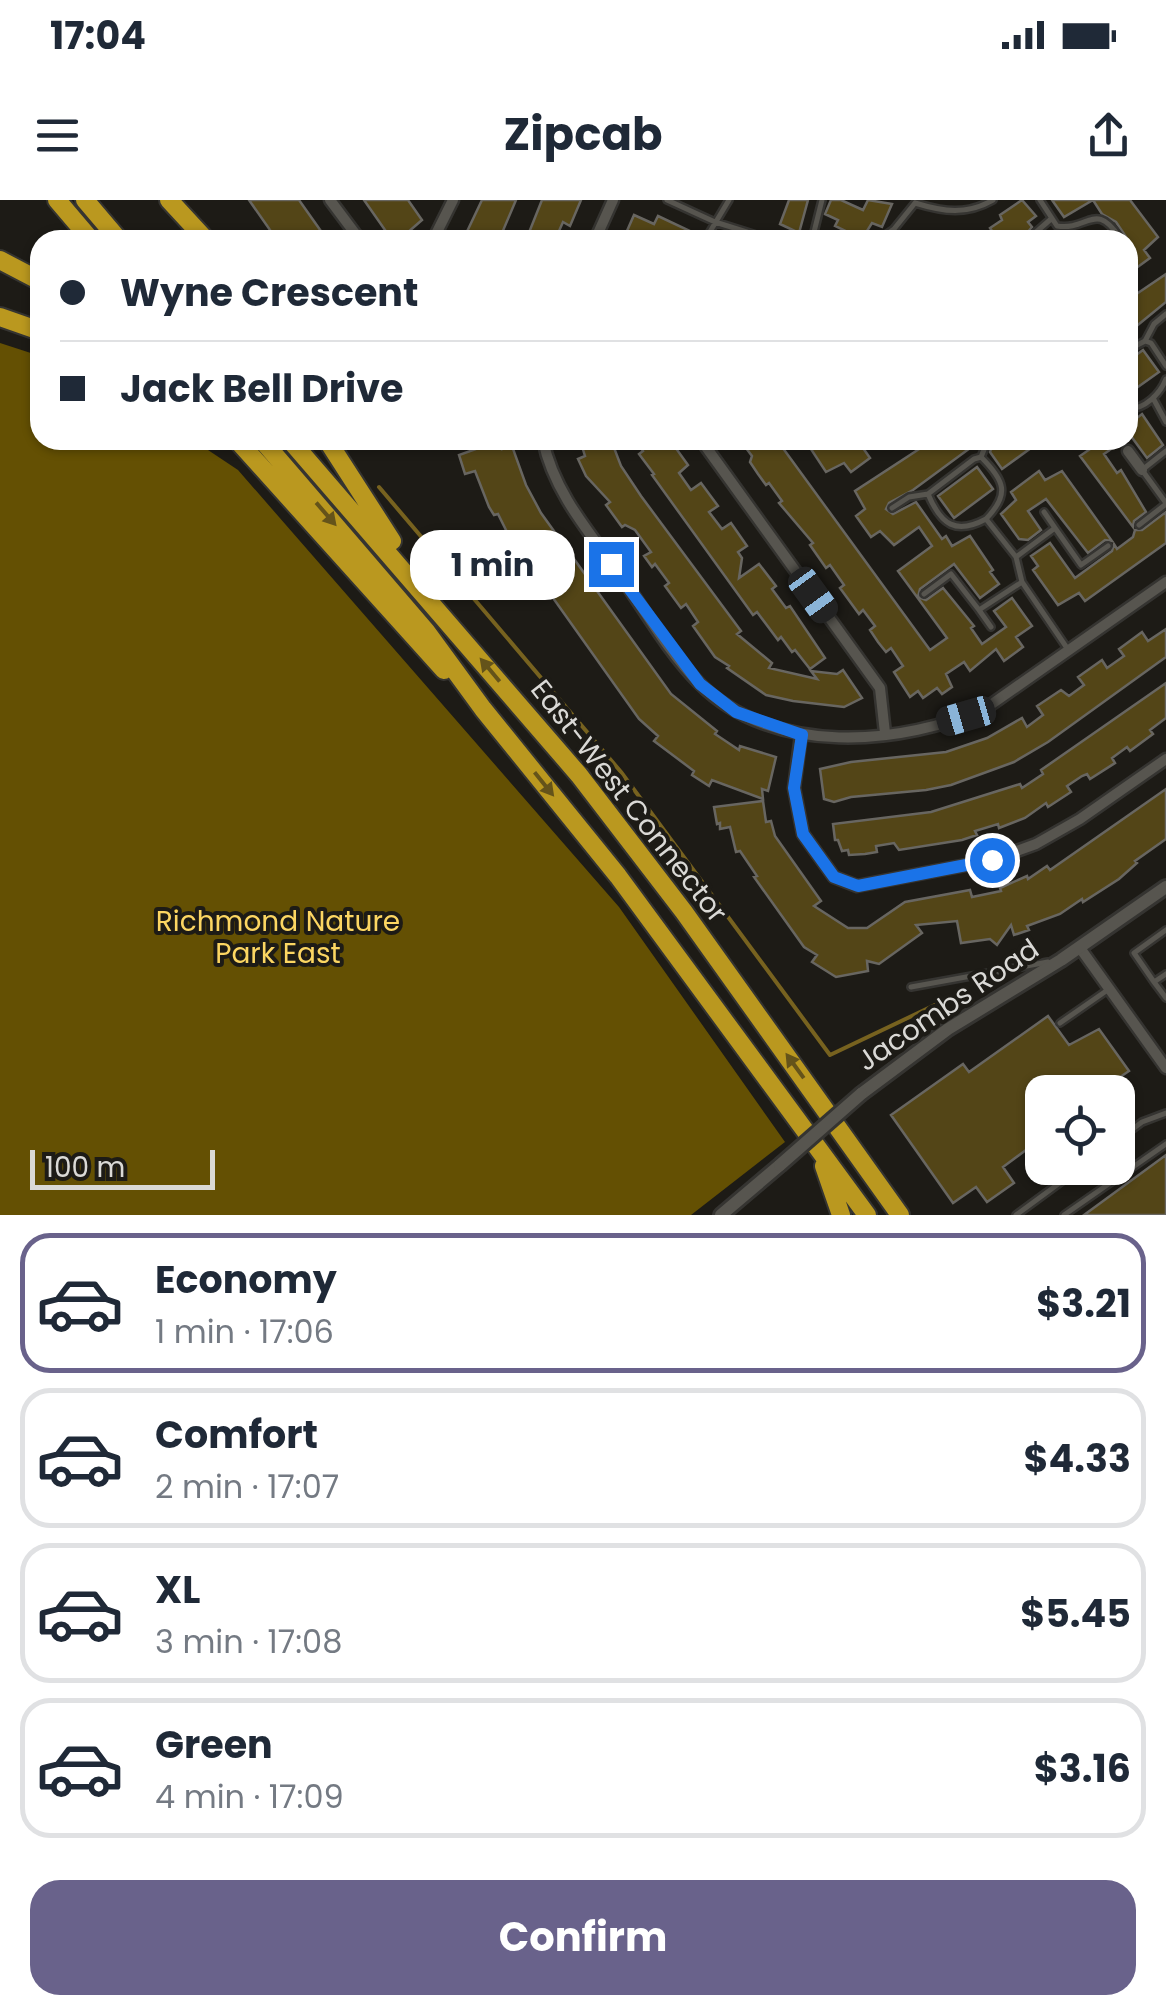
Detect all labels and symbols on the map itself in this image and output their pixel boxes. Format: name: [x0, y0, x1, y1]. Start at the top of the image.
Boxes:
one-way arrow: [314, 501, 336, 526]
callout: 1 min: [411, 529, 576, 599]
route end: [589, 542, 634, 587]
car: [783, 562, 843, 628]
one-way arrow: [479, 658, 501, 683]
street label: East-West Connector: [522, 671, 736, 931]
car: [933, 693, 999, 739]
one-way arrow: [533, 772, 554, 797]
route start: [970, 838, 1015, 883]
park label: Richmond Nature Park East: [156, 902, 400, 973]
street label: Jacombs Road: [849, 930, 1047, 1080]
one-way arrow: [786, 1053, 805, 1079]
scale bar: [30, 1145, 215, 1190]

